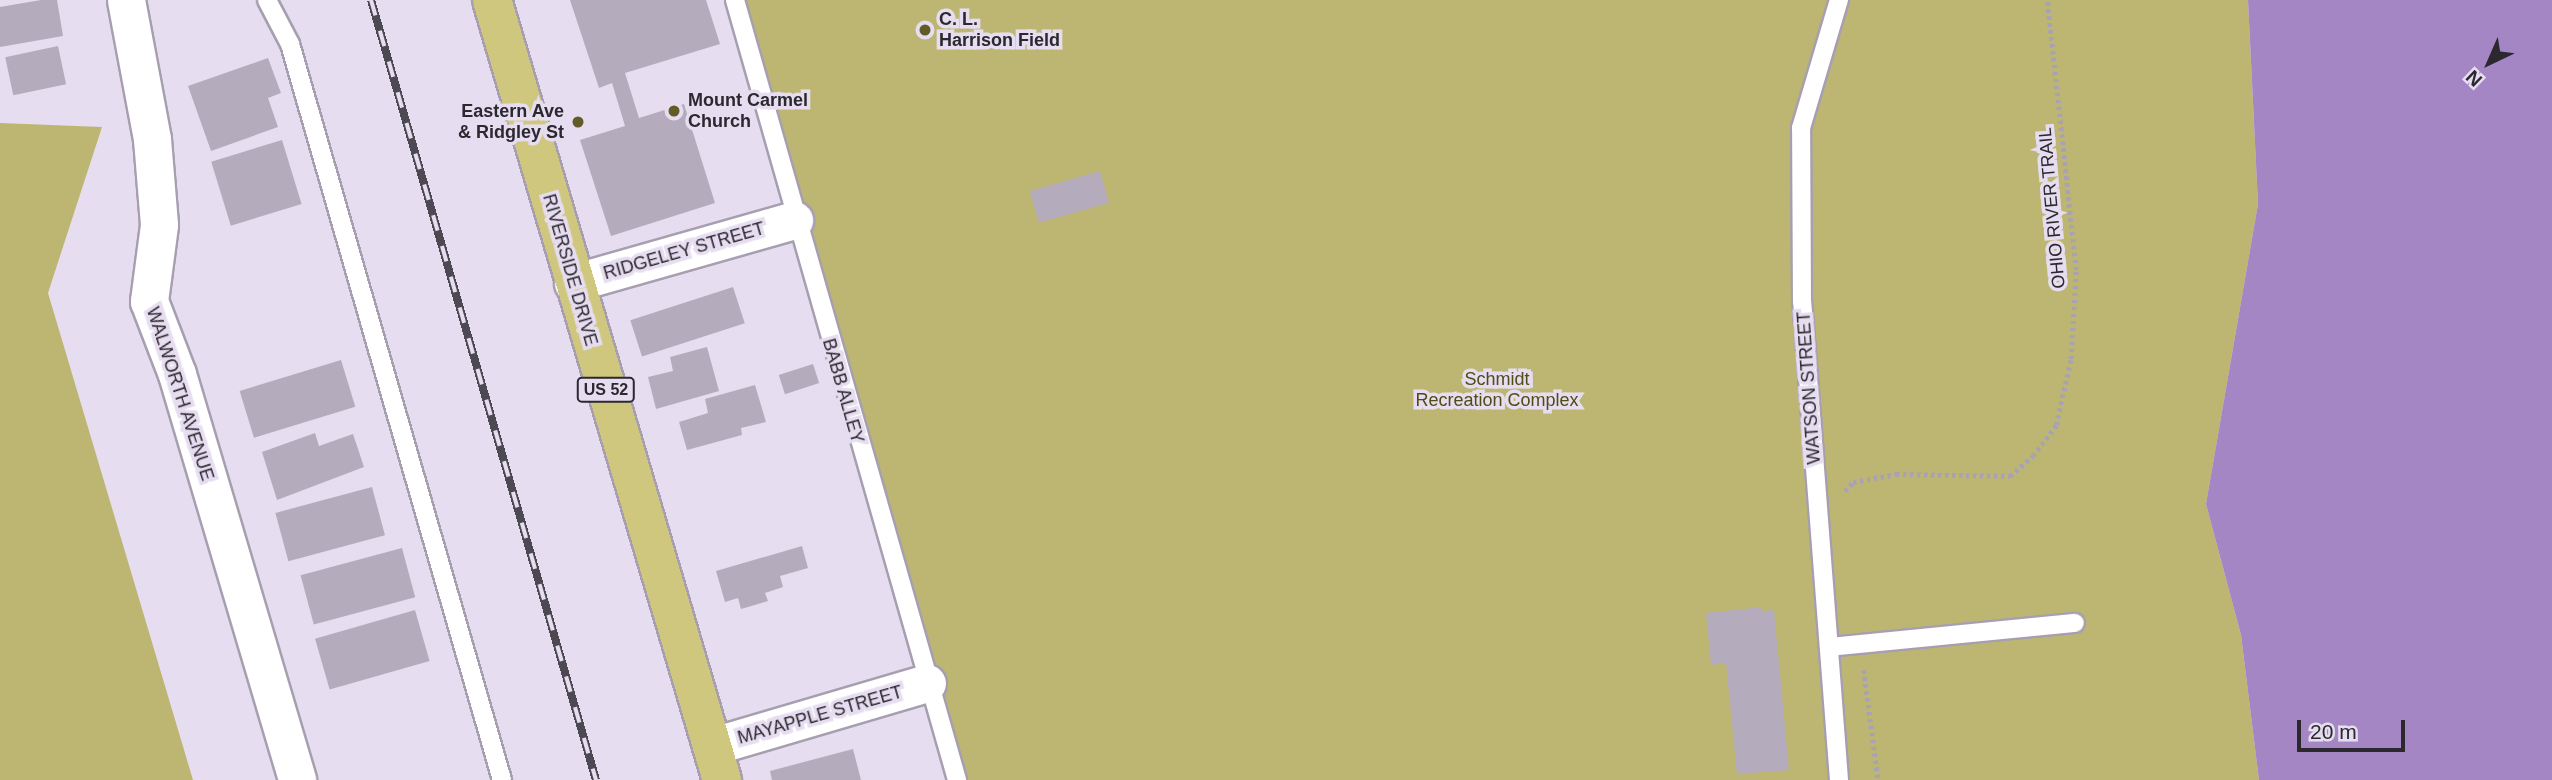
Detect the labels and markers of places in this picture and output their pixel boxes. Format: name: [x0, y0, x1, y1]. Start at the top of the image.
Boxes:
place label: C. L. Harrison Field: [939, 9, 1060, 52]
marker: C. L. Harrison Field: [917, 22, 933, 38]
place label: Mount Carmel Church: [688, 90, 808, 132]
place label: Eastern Ave & Ridgley St: [458, 101, 564, 144]
marker: Mount Carmel Church: [666, 103, 682, 119]
marker: Eastern Ave & Ridgley St: [570, 114, 586, 130]

